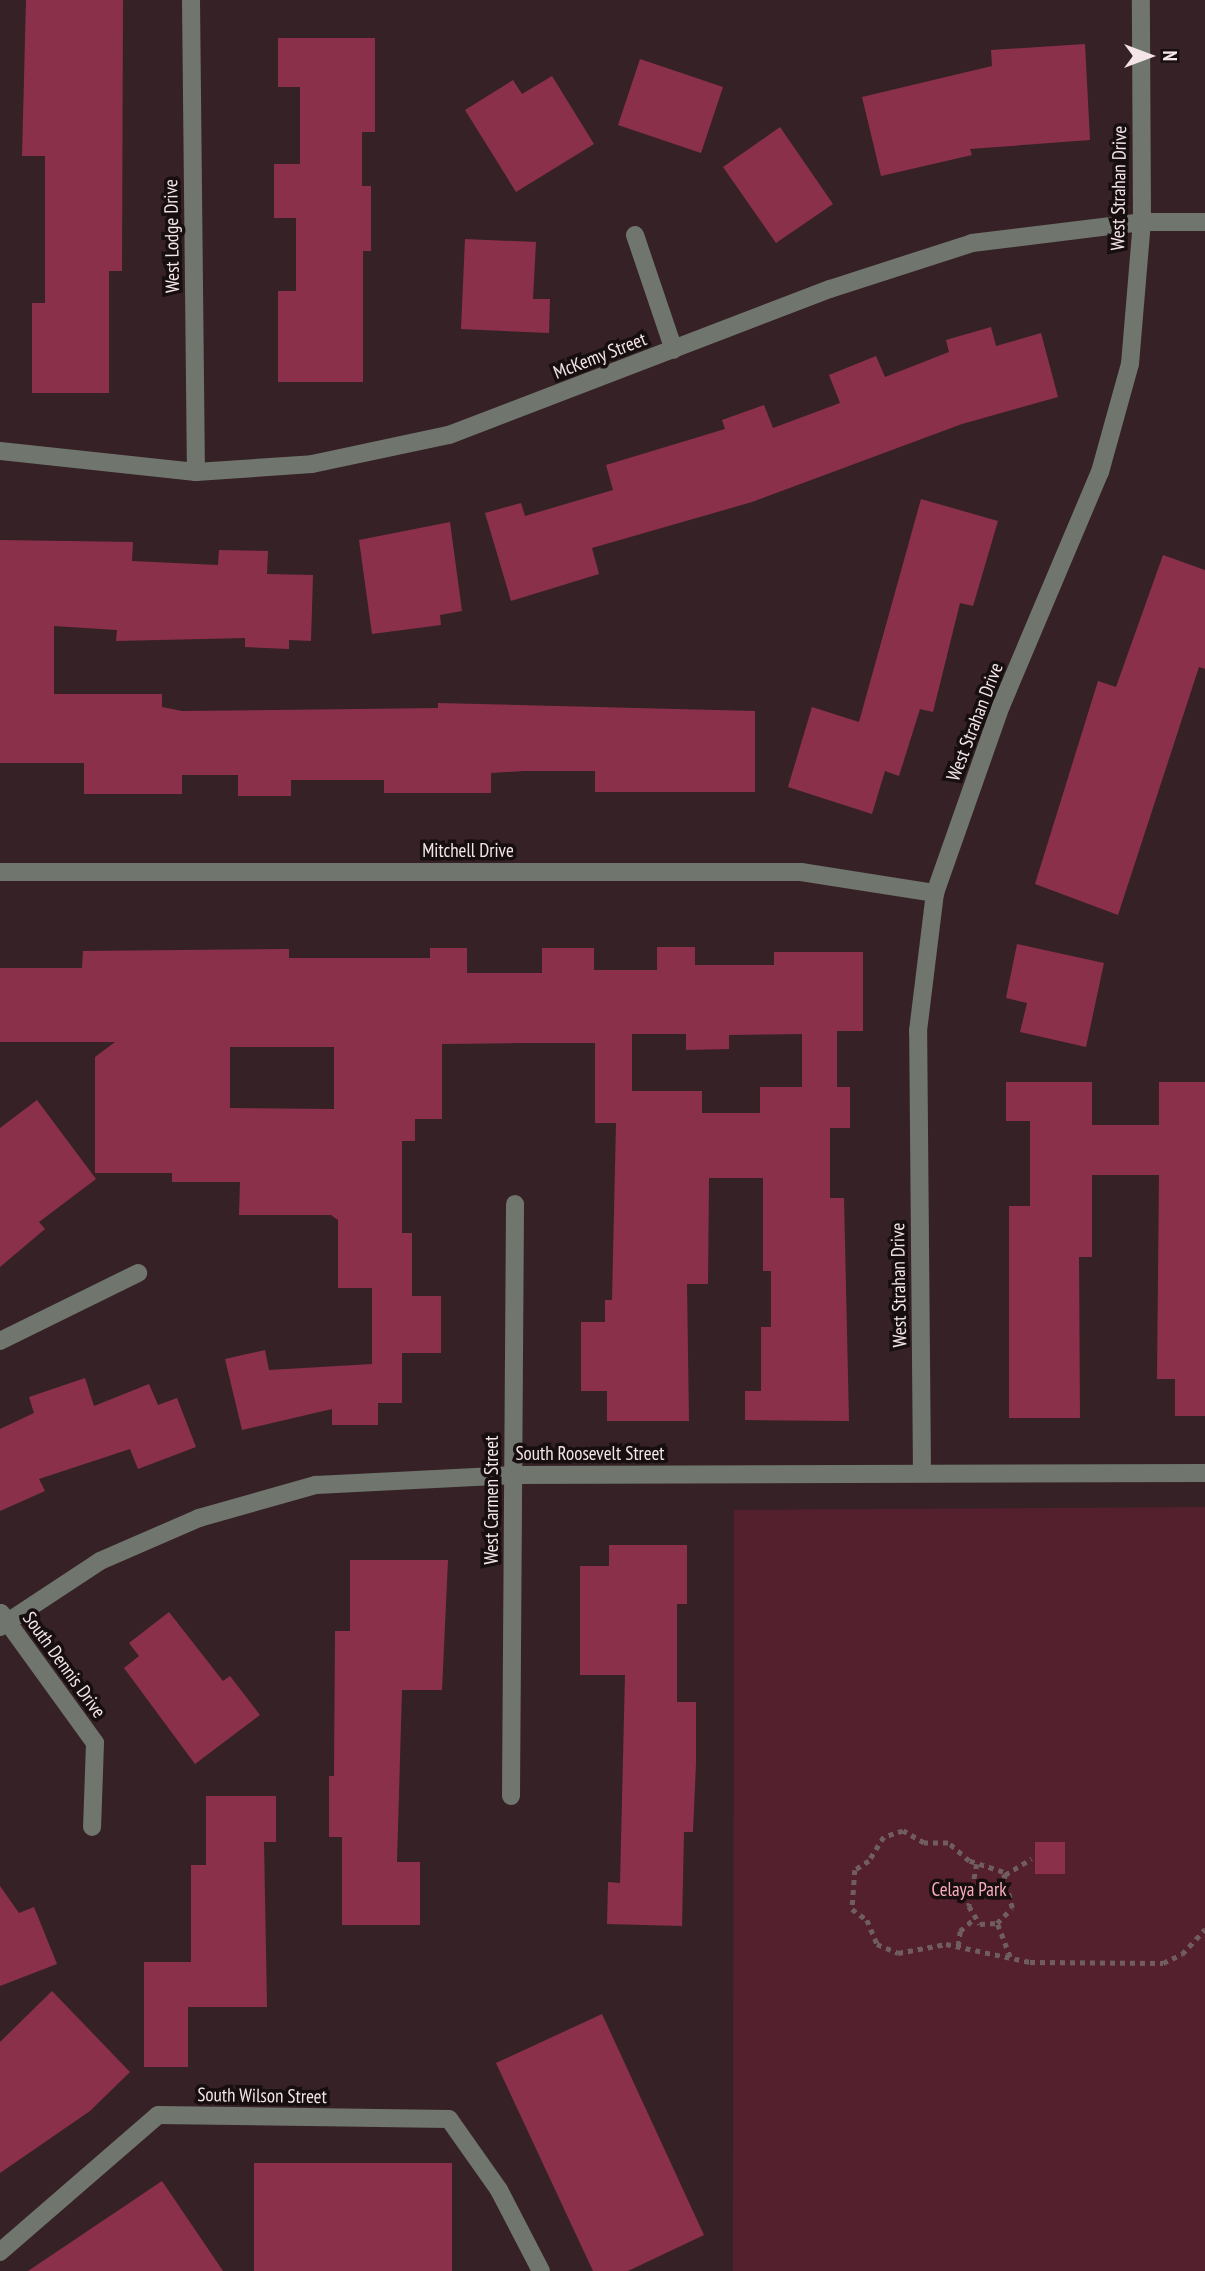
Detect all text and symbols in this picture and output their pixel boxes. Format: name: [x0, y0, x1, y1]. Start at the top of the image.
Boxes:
north arrow: [1114, 21, 1184, 91]
text: N: [1158, 51, 1182, 61]
street label: West Strahan Drive: [1107, 126, 1131, 250]
street label: West Lodge Drive: [160, 179, 184, 293]
street label: McKemy Street: [550, 328, 650, 384]
street label: West Strahan Drive: [942, 660, 1008, 784]
street label: Mitchell Drive: [422, 840, 514, 862]
street label: West Strahan Drive: [887, 1223, 911, 1347]
street label: West Carmen Street: [481, 1436, 503, 1564]
street label: South Roosevelt Street: [515, 1443, 665, 1465]
street label: South Dennis Drive: [18, 1607, 110, 1723]
park label: Celaya Park: [931, 1879, 1007, 1901]
street label: South Wilson Street: [197, 2083, 327, 2109]

